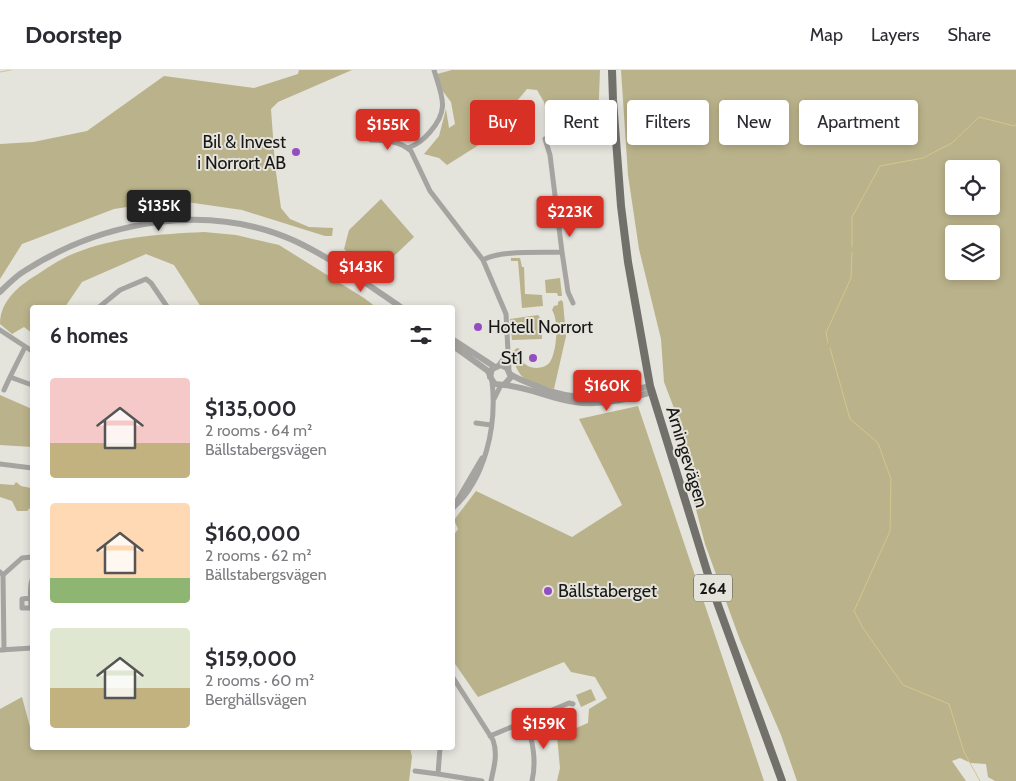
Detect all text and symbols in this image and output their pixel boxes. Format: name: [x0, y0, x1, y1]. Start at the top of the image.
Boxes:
text: Doorstep: [25, 20, 122, 49]
text: Map: [810, 24, 843, 46]
text: Layers: [871, 24, 920, 46]
text: Share: [948, 24, 991, 46]
chip: Buy: [470, 100, 535, 145]
chip: Rent: [545, 100, 617, 145]
chip: Filters: [627, 100, 709, 145]
chip: New: [719, 100, 789, 145]
chip: Apartment: [799, 100, 918, 145]
pin: $155K: [353, 108, 423, 151]
text: $155K: [367, 115, 409, 134]
place label: Bil & Invest i Norrort AB: [197, 131, 286, 174]
marker: Bil & Invest i Norrort AB: [290, 146, 302, 158]
map controls: [945, 160, 1000, 280]
button: locate: [945, 160, 1000, 215]
pin: $135K: [124, 190, 194, 232]
text: $135K: [138, 196, 180, 215]
pin: $223K: [535, 196, 605, 238]
text: $223K: [548, 202, 592, 221]
button: layers: [945, 225, 1000, 280]
pin: $143K: [326, 250, 396, 293]
text: $143K: [339, 257, 383, 276]
place label: Hotell Norrort: [488, 316, 593, 338]
icon: filters: [407, 321, 435, 349]
marker: Hotell Norrort: [472, 321, 484, 333]
text: 6 homes: [50, 323, 128, 348]
place label: St1: [501, 347, 523, 369]
marker: St1: [527, 352, 539, 364]
pin: $160K: [572, 370, 642, 412]
text: $160K: [584, 376, 630, 395]
text: $135,000: [205, 396, 297, 421]
icon: home: [90, 398, 150, 458]
street label: Arningevägen: [661, 404, 713, 510]
text: 2 rooms · 64 m²: [205, 421, 312, 440]
text: Bällstabergsvägen: [205, 440, 327, 459]
text: $160,000: [205, 521, 301, 546]
icon: home: [90, 523, 150, 583]
text: 2 rooms · 62 m²: [205, 546, 312, 565]
text: Bällstabergsvägen: [205, 565, 327, 584]
road number: 264: [694, 574, 732, 602]
place label: Bällstaberget: [558, 580, 657, 602]
marker: Bällstaberget: [542, 585, 554, 597]
text: $159,000: [205, 646, 297, 671]
icon: home: [90, 648, 150, 708]
text: 2 rooms · 60 m²: [205, 671, 314, 690]
text: Berghällsvägen: [205, 690, 307, 709]
pin: $159K: [509, 708, 579, 750]
text: $159K: [523, 714, 565, 733]

